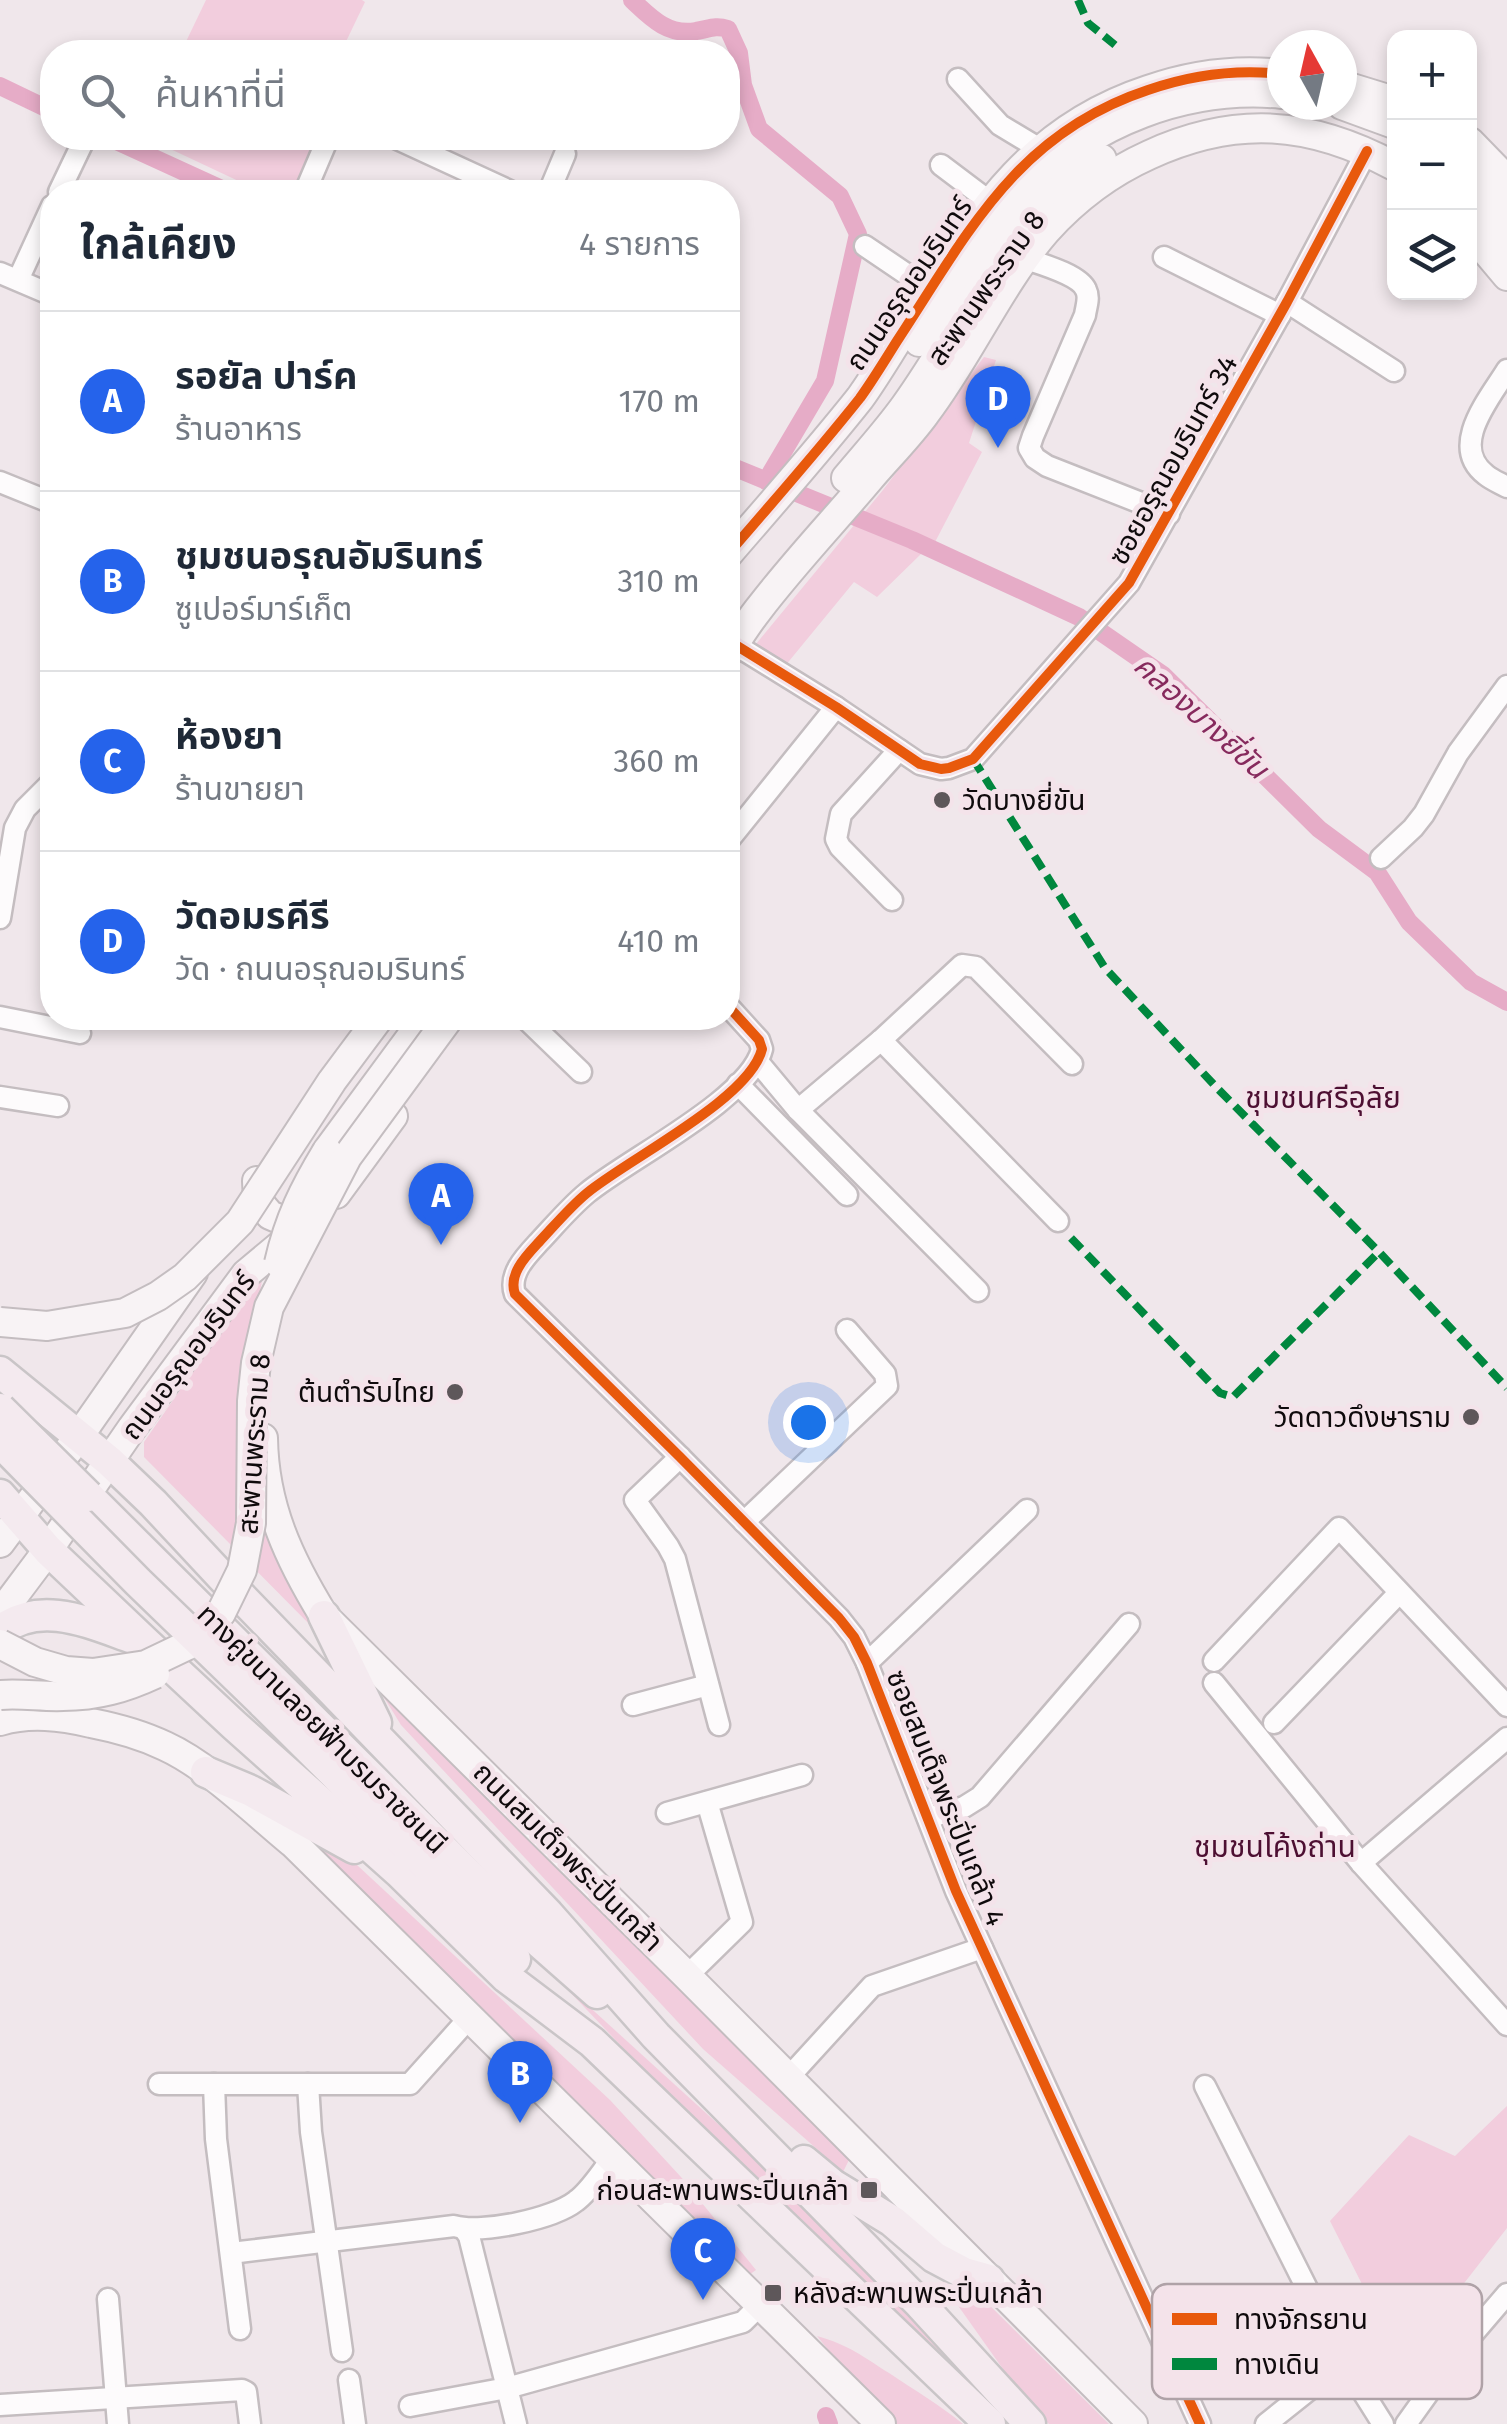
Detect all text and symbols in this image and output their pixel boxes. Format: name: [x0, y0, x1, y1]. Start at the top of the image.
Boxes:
north arrow: [1267, 30, 1357, 120]
map controls: [1387, 30, 1477, 300]
button: +: [1387, 30, 1477, 120]
search box: [40, 40, 740, 150]
icon: search: [75, 68, 130, 123]
text: ค้นหาที่นี่: [155, 71, 286, 117]
button: −: [1387, 120, 1477, 210]
street label: ถนนอรุณอมรินทร์: [839, 190, 980, 377]
street label: สะพานพระราม 8: [921, 204, 1051, 372]
button: layers: [1387, 210, 1477, 300]
text: ใกล้เคียง: [80, 219, 237, 269]
text: 4 รายการ: [579, 225, 700, 263]
street label: ซอยอรุณอมรินทร์ 34: [1102, 349, 1244, 571]
text: รอยัล ปาร์ค: [175, 353, 358, 399]
pin: D: [966, 366, 1030, 448]
text: A: [103, 382, 122, 420]
text: 170 m: [619, 382, 700, 420]
text: ร้านอาหาร: [175, 410, 302, 448]
text: ชุมชนอรุณอัมรินทร์: [175, 533, 483, 579]
text: B: [103, 562, 122, 600]
text: 310 m: [617, 562, 700, 600]
text: ซูเปอร์มาร์เก็ต: [175, 590, 352, 628]
water label: คลองบางยี่ขัน: [1127, 645, 1279, 788]
text: ห้องยา: [175, 713, 283, 759]
text: C: [103, 742, 122, 780]
text: 360 m: [613, 742, 700, 780]
text: ร้านขายยา: [175, 770, 305, 808]
place label: วัดบางยี่ขัน: [962, 781, 1085, 817]
marker: วัดบางยี่ขัน: [931, 789, 953, 811]
text: วัดอมรคีรี: [175, 893, 330, 939]
text: D: [102, 922, 123, 960]
text: 410 m: [617, 922, 700, 960]
text: วัด · ถนนอรุณอมรินทร์: [175, 950, 465, 988]
district label: ชุมชนศรีอุลัย: [1245, 1080, 1401, 1116]
pin: A: [408, 1162, 474, 1245]
street label: ถนนอรุณอมรินทร์: [114, 1265, 263, 1446]
street label: สะพานพระราม 8: [231, 1352, 277, 1536]
place label: ต้นตำรับไทย: [298, 1376, 435, 1409]
marker: ต้นตำรับไทย: [444, 1381, 466, 1403]
your location: [783, 1397, 834, 1448]
place label: วัดดาวดึงษาราม: [1274, 1401, 1451, 1434]
marker: วัดดาวดึงษาราม: [1460, 1406, 1482, 1428]
street label: ทางคู่ขนานลอยฟ้าบรมราชชนนี: [190, 1598, 453, 1861]
street label: ซอยสมเด็จพระปิ่นเกล้า 4: [880, 1665, 1014, 1931]
street label: ถนนสมเด็จพระปิ่นเกล้า: [467, 1755, 670, 1958]
district label: ชุมชนโค้งถ่าน: [1194, 1829, 1356, 1865]
pin: B: [488, 2040, 552, 2123]
place label: ก่อนสะพานพระปิ่นเกล้า: [596, 2172, 849, 2207]
marker: ก่อนสะพานพระปิ่นเกล้า: [858, 2179, 880, 2201]
pin: C: [670, 2218, 736, 2300]
place label: หลังสะพานพระปิ่นเกล้า: [793, 2275, 1043, 2310]
marker: หลังสะพานพระปิ่นเกล้า: [762, 2282, 784, 2304]
legend: [1152, 2284, 1482, 2399]
text: ทางจักรยาน: [1234, 2303, 1368, 2336]
text: ทางเดิน: [1234, 2348, 1320, 2381]

